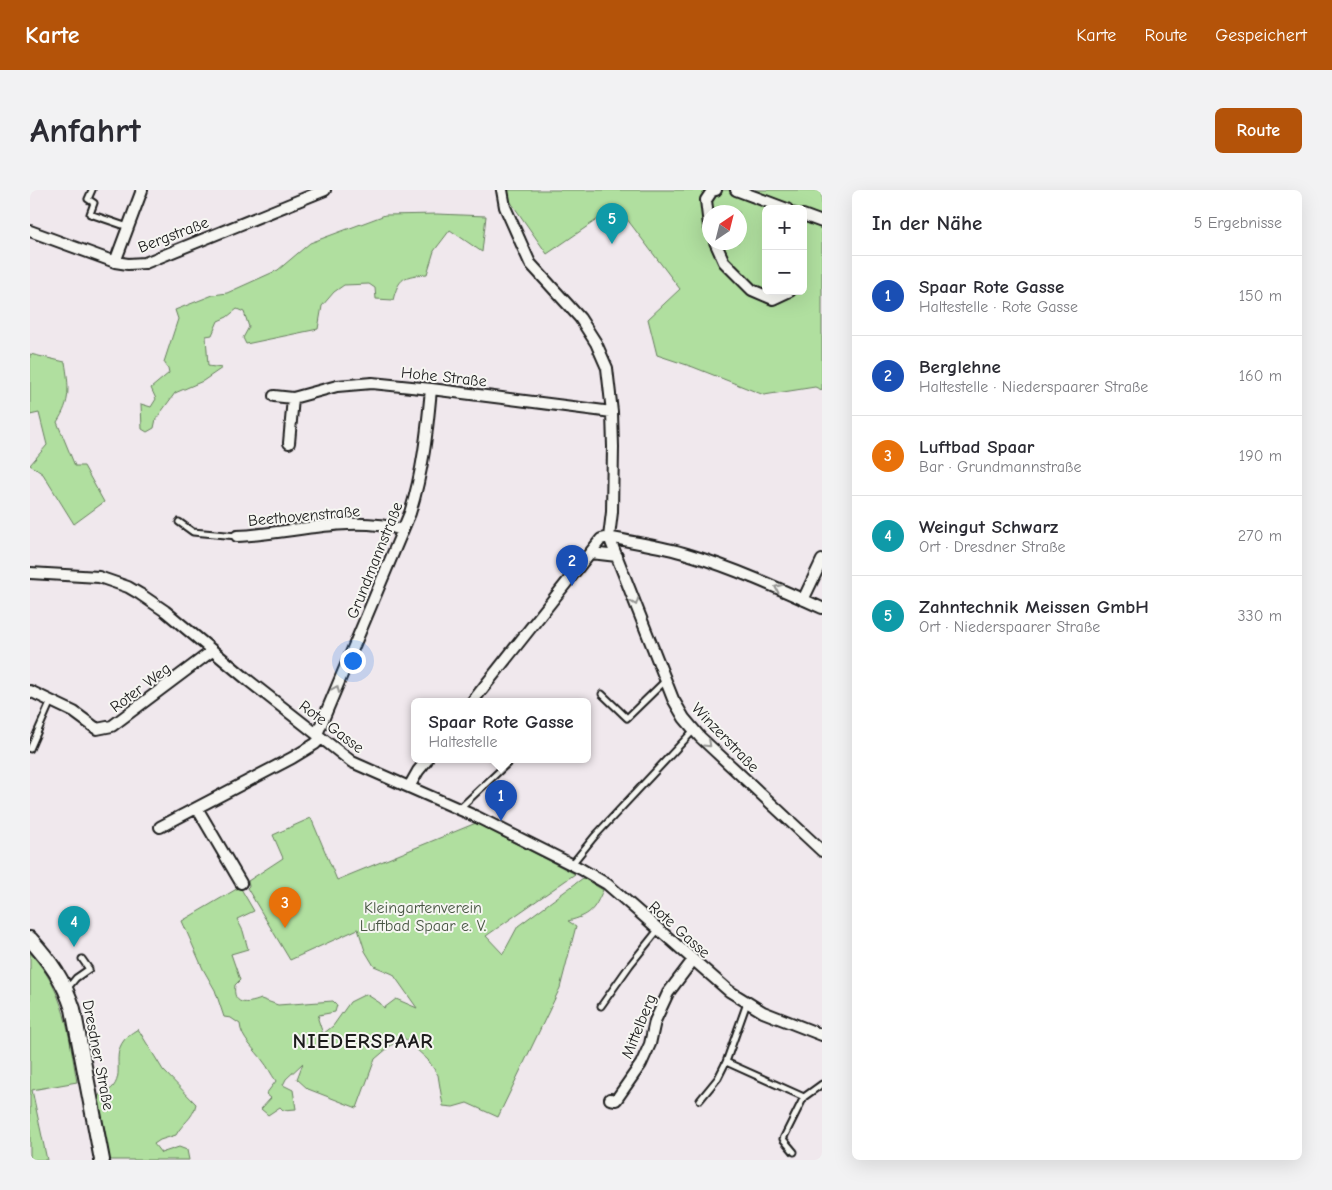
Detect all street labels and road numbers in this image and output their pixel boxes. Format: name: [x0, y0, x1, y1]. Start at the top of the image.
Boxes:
street label: Bergstraße: [135, 213, 211, 257]
street label: Hohe Straße: [400, 364, 488, 390]
street label: Grundmannstraße: [343, 499, 407, 621]
street label: Beethovenstraße: [247, 502, 361, 530]
street label: Roter Weg: [107, 659, 174, 716]
street label: Rote Gasse: [296, 697, 367, 757]
street label: Winzerstraße: [688, 699, 763, 776]
street label: Rote Gasse: [645, 898, 714, 962]
street label: Mittelberg: [618, 991, 660, 1061]
street label: Dresdner Straße: [79, 999, 118, 1112]

